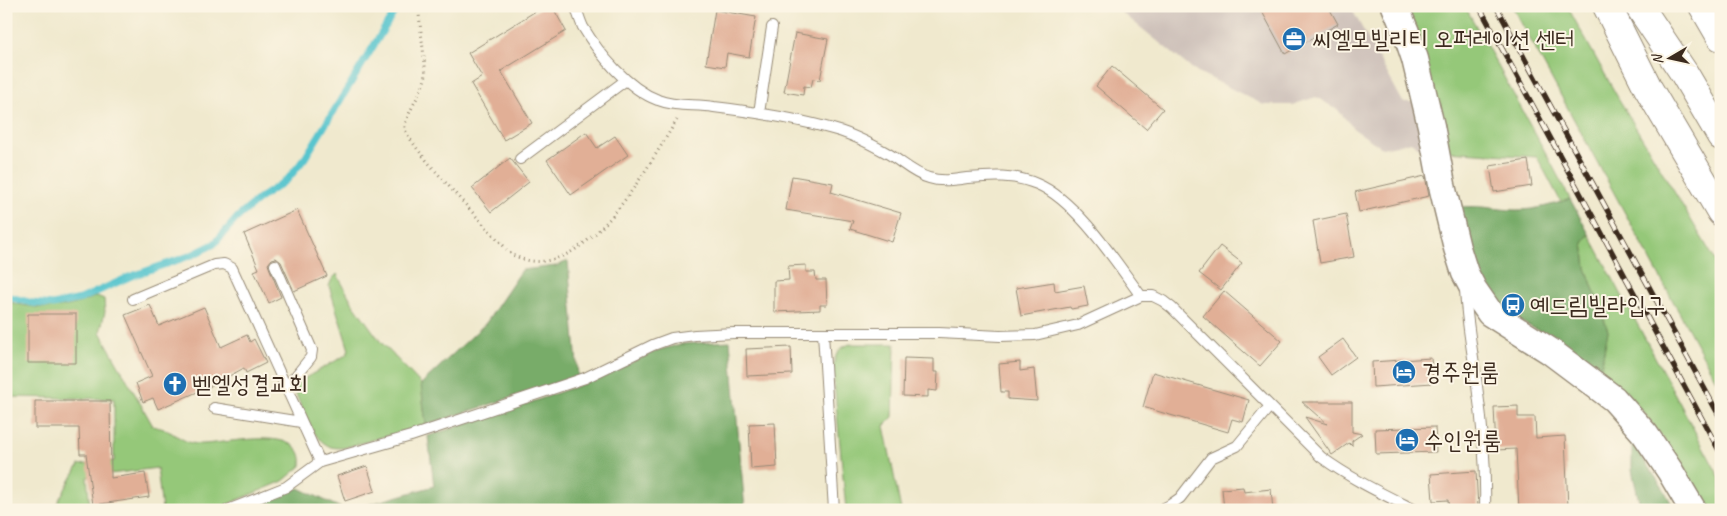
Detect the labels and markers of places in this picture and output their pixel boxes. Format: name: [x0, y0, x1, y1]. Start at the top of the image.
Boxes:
place label: 씨엘모빌리티 오퍼레이션 센터: [1312, 24, 1575, 54]
office icon: 씨엘모빌리티 오퍼레이션 센터: [1281, 26, 1307, 52]
place label: 예드림빌라입구: [1530, 290, 1665, 320]
bus stop icon: 예드림빌라입구: [1500, 292, 1526, 318]
place label: 경주원룸: [1422, 357, 1499, 387]
hotel icon: 경주원룸: [1391, 359, 1417, 385]
place label: 벧엘성결교회: [192, 369, 308, 399]
church icon: 벧엘성결교회: [162, 371, 188, 397]
place label: 수인원룸: [1424, 425, 1501, 455]
hotel icon: 수인원룸: [1394, 427, 1420, 453]

